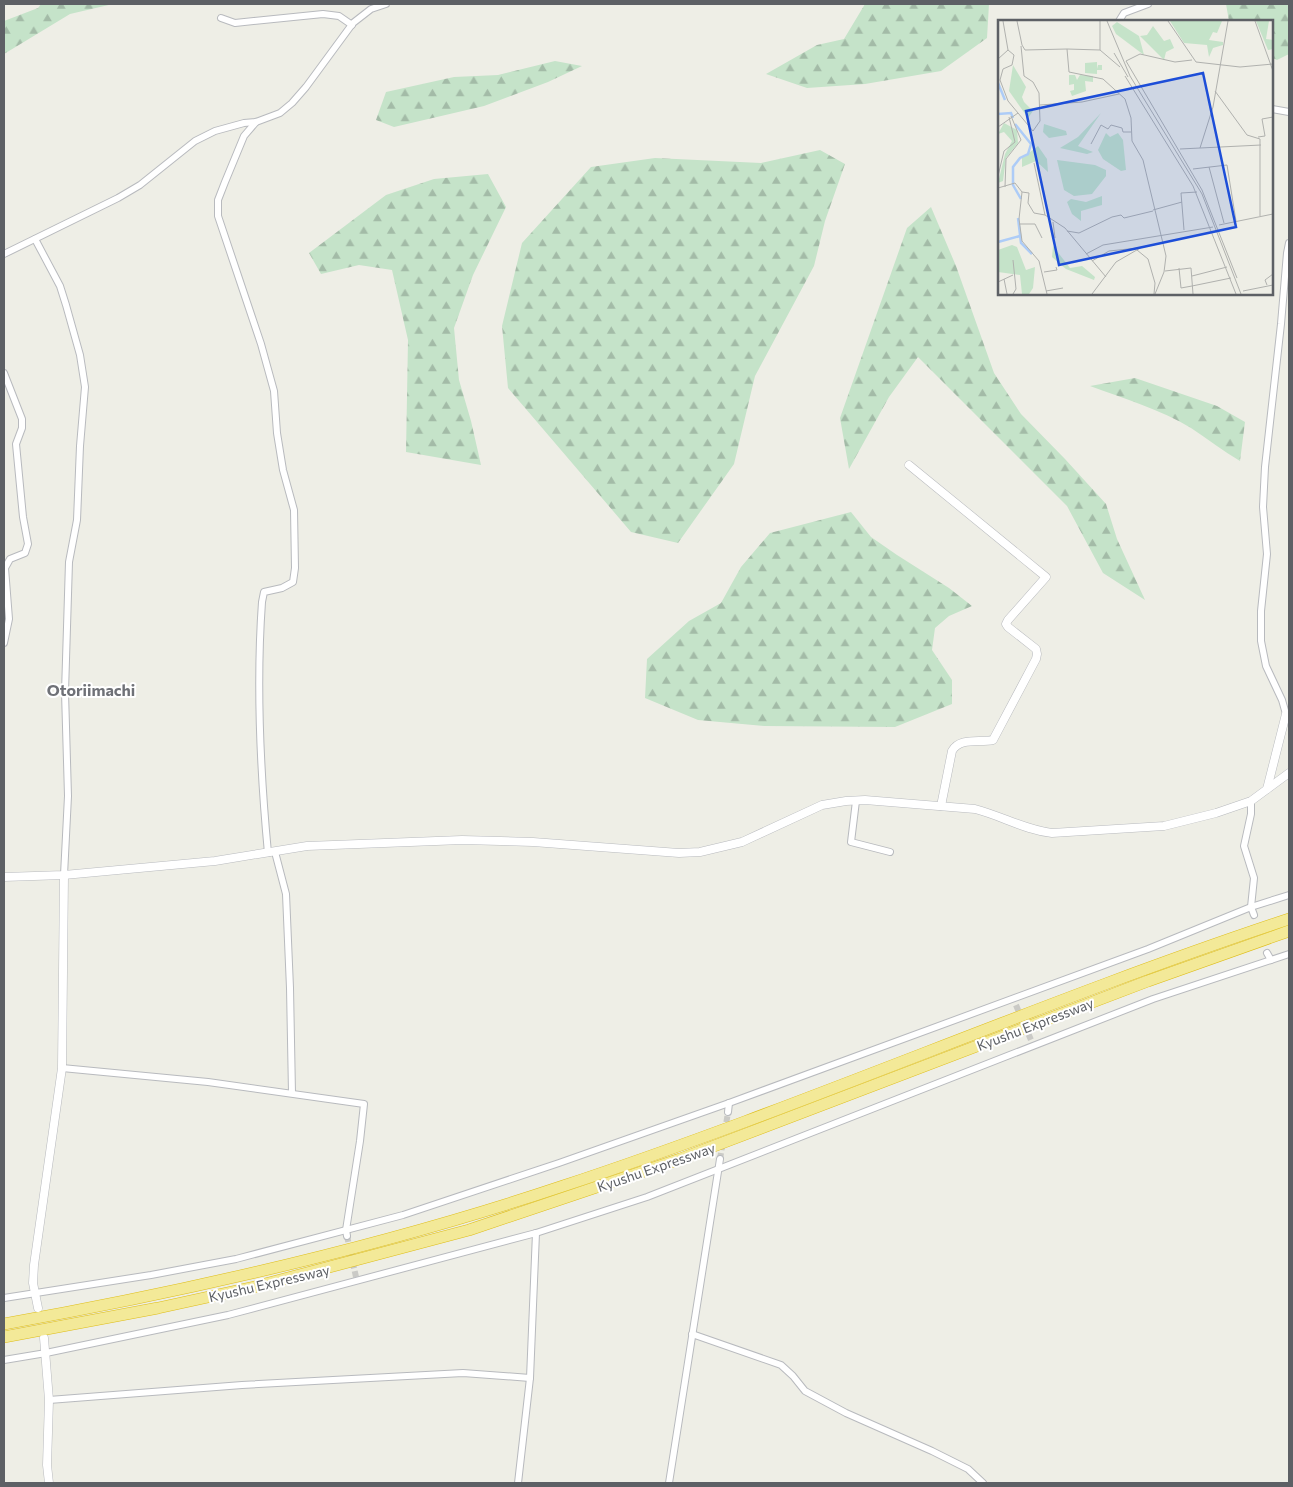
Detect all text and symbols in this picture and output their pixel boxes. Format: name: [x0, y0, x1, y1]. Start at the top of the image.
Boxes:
inset map: [998, 20, 1273, 295]
district label: Otoriimachi: [47, 680, 135, 699]
street label: Kyushu Expressway: [974, 994, 1096, 1054]
street label: Kyushu Expressway: [595, 1139, 717, 1195]
street label: Kyushu Expressway: [207, 1261, 331, 1305]

